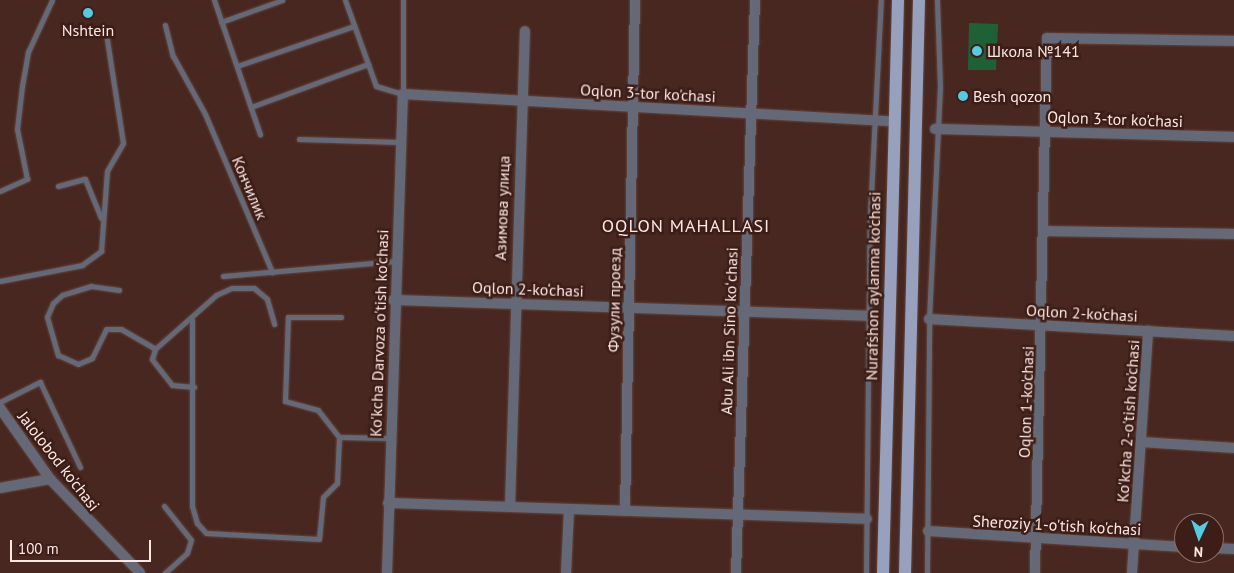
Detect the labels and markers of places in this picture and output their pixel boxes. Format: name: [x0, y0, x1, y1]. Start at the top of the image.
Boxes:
marker: Nshtein: [82, 7, 94, 19]
place label: Nshtein: [62, 20, 114, 40]
place label: Школа №141: [987, 41, 1080, 61]
marker: Школа №141: [971, 45, 983, 57]
place label: Besh qozon: [973, 86, 1051, 106]
marker: Besh qozon: [957, 90, 969, 102]

